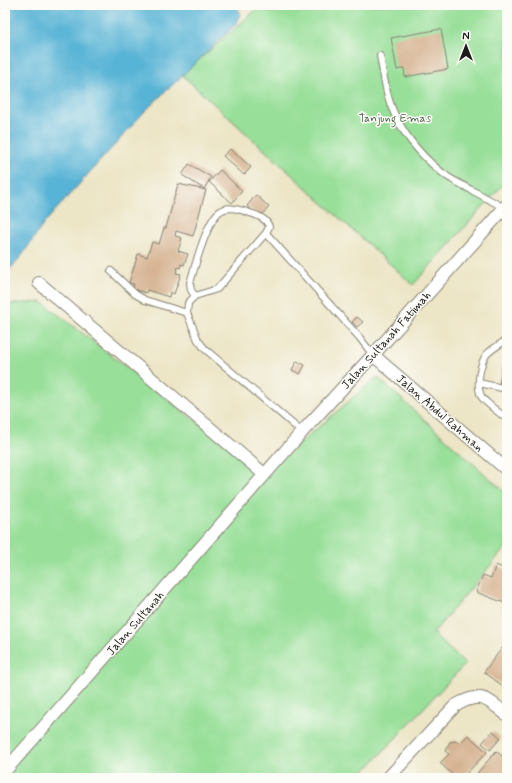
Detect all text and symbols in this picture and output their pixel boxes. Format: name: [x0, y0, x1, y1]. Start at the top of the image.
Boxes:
north arrow: [446, 26, 486, 66]
text: N: [462, 30, 470, 44]
park label: Tanjung Emas: [359, 111, 432, 128]
street label: Jalan Sultanah Fatimah: [338, 288, 435, 393]
street label: Jalan Abdul Rahman: [392, 371, 486, 456]
street label: Jalan Sultanah: [103, 588, 168, 659]

